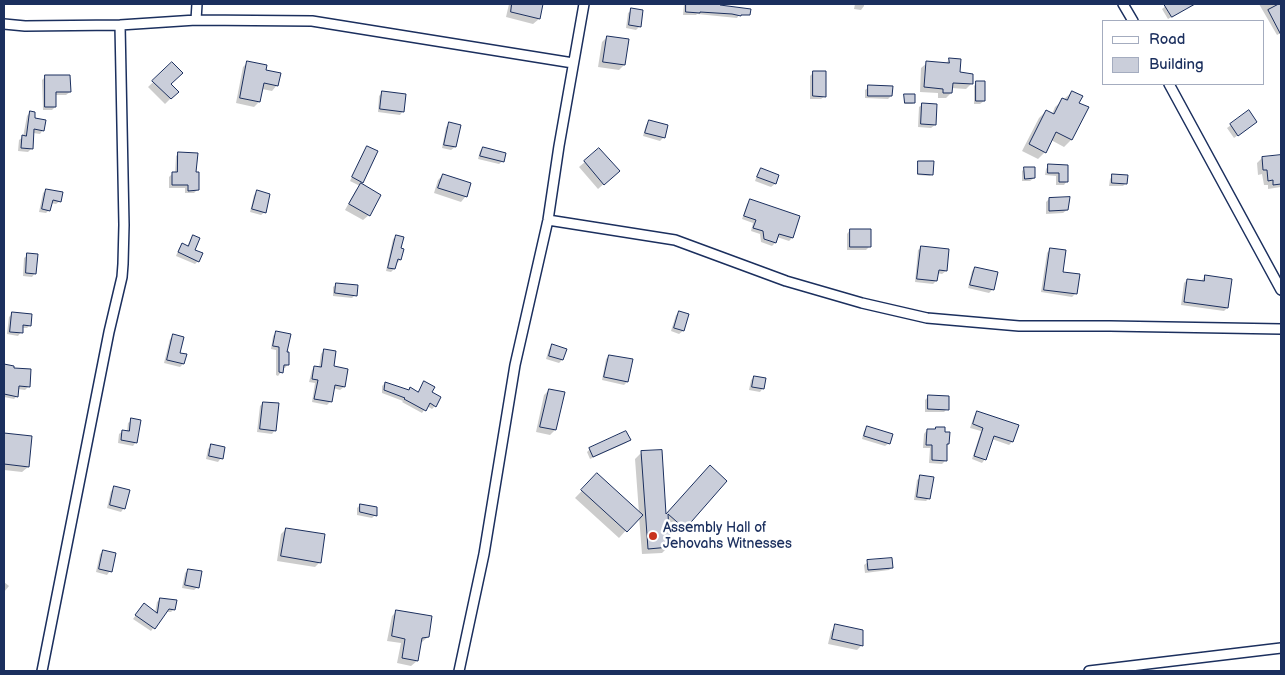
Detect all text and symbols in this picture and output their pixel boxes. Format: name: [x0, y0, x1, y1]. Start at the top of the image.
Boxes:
legend: [1102, 20, 1265, 85]
text: Road: [1149, 30, 1185, 49]
text: Building: [1149, 55, 1204, 74]
place label: Assembly Hall of Jehovahs Witnesses: [663, 520, 792, 552]
marker: Assembly Hall of Jehovahs Witnesses: [647, 530, 659, 542]

